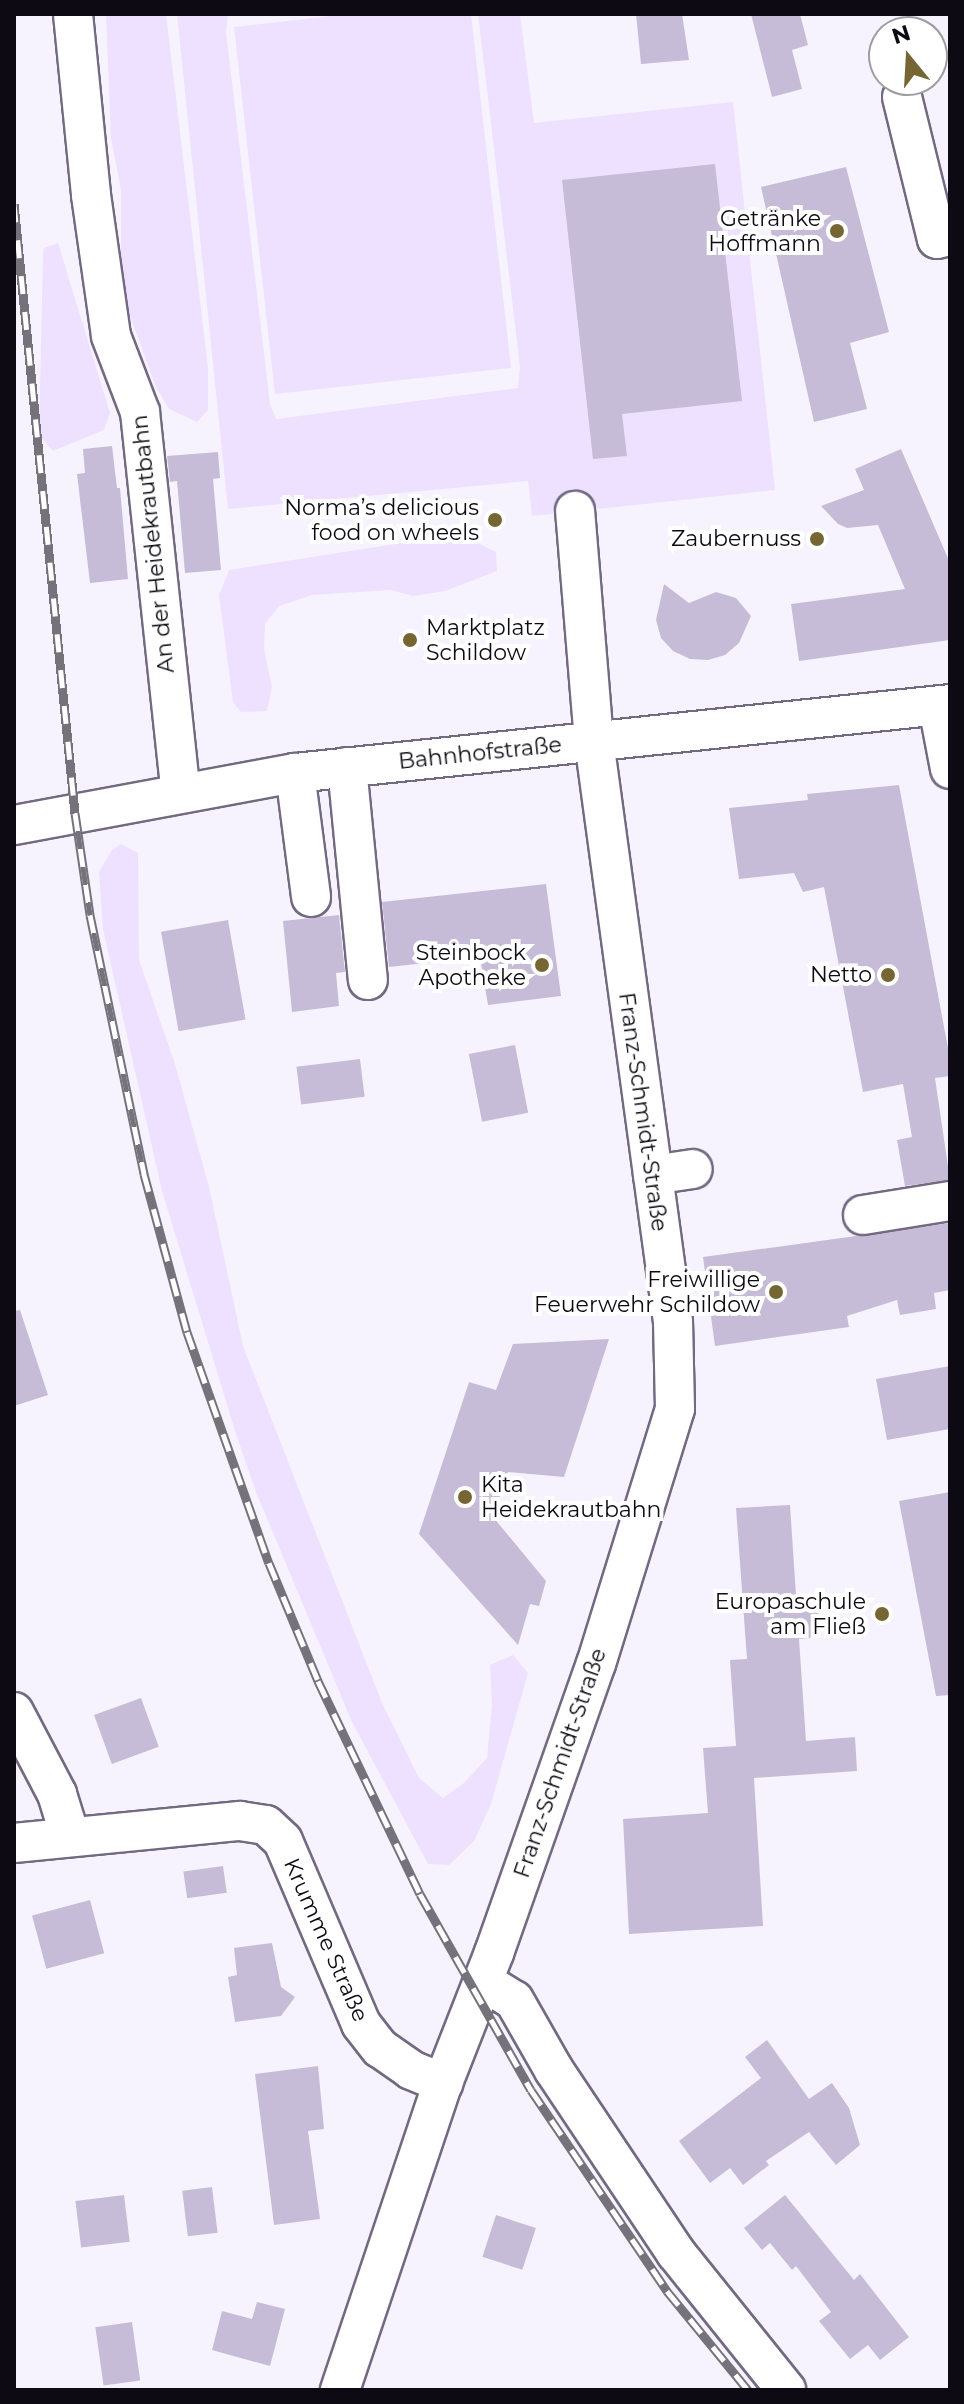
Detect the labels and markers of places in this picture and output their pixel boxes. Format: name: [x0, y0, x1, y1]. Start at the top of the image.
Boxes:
place label: Getränke Hoffmann: [708, 205, 821, 256]
marker: Getränke Hoffmann: [828, 222, 846, 240]
place label: Norma’s delicious food on wheels: [284, 494, 479, 546]
marker: Norma’s delicious food on wheels: [486, 511, 504, 529]
place label: Zaubernuss: [671, 526, 801, 552]
marker: Zaubernuss: [808, 530, 826, 548]
place label: Marktplatz Schildow: [426, 614, 545, 666]
marker: Marktplatz Schildow: [401, 631, 419, 649]
place label: Steinbock Apotheke: [416, 939, 526, 990]
marker: Steinbock Apotheke: [533, 956, 551, 974]
place label: Netto: [810, 962, 872, 988]
marker: Netto: [879, 966, 897, 984]
place label: Freiwillige Feuerwehr Schildow: [534, 1266, 760, 1318]
marker: Freiwillige Feuerwehr Schildow: [767, 1283, 785, 1301]
place label: Kita Heidekrautbahn: [481, 1471, 661, 1522]
marker: Kita Heidekrautbahn: [456, 1488, 474, 1506]
place label: Europaschule am Fließ: [715, 1588, 866, 1640]
marker: Europaschule am Fließ: [873, 1605, 891, 1623]

